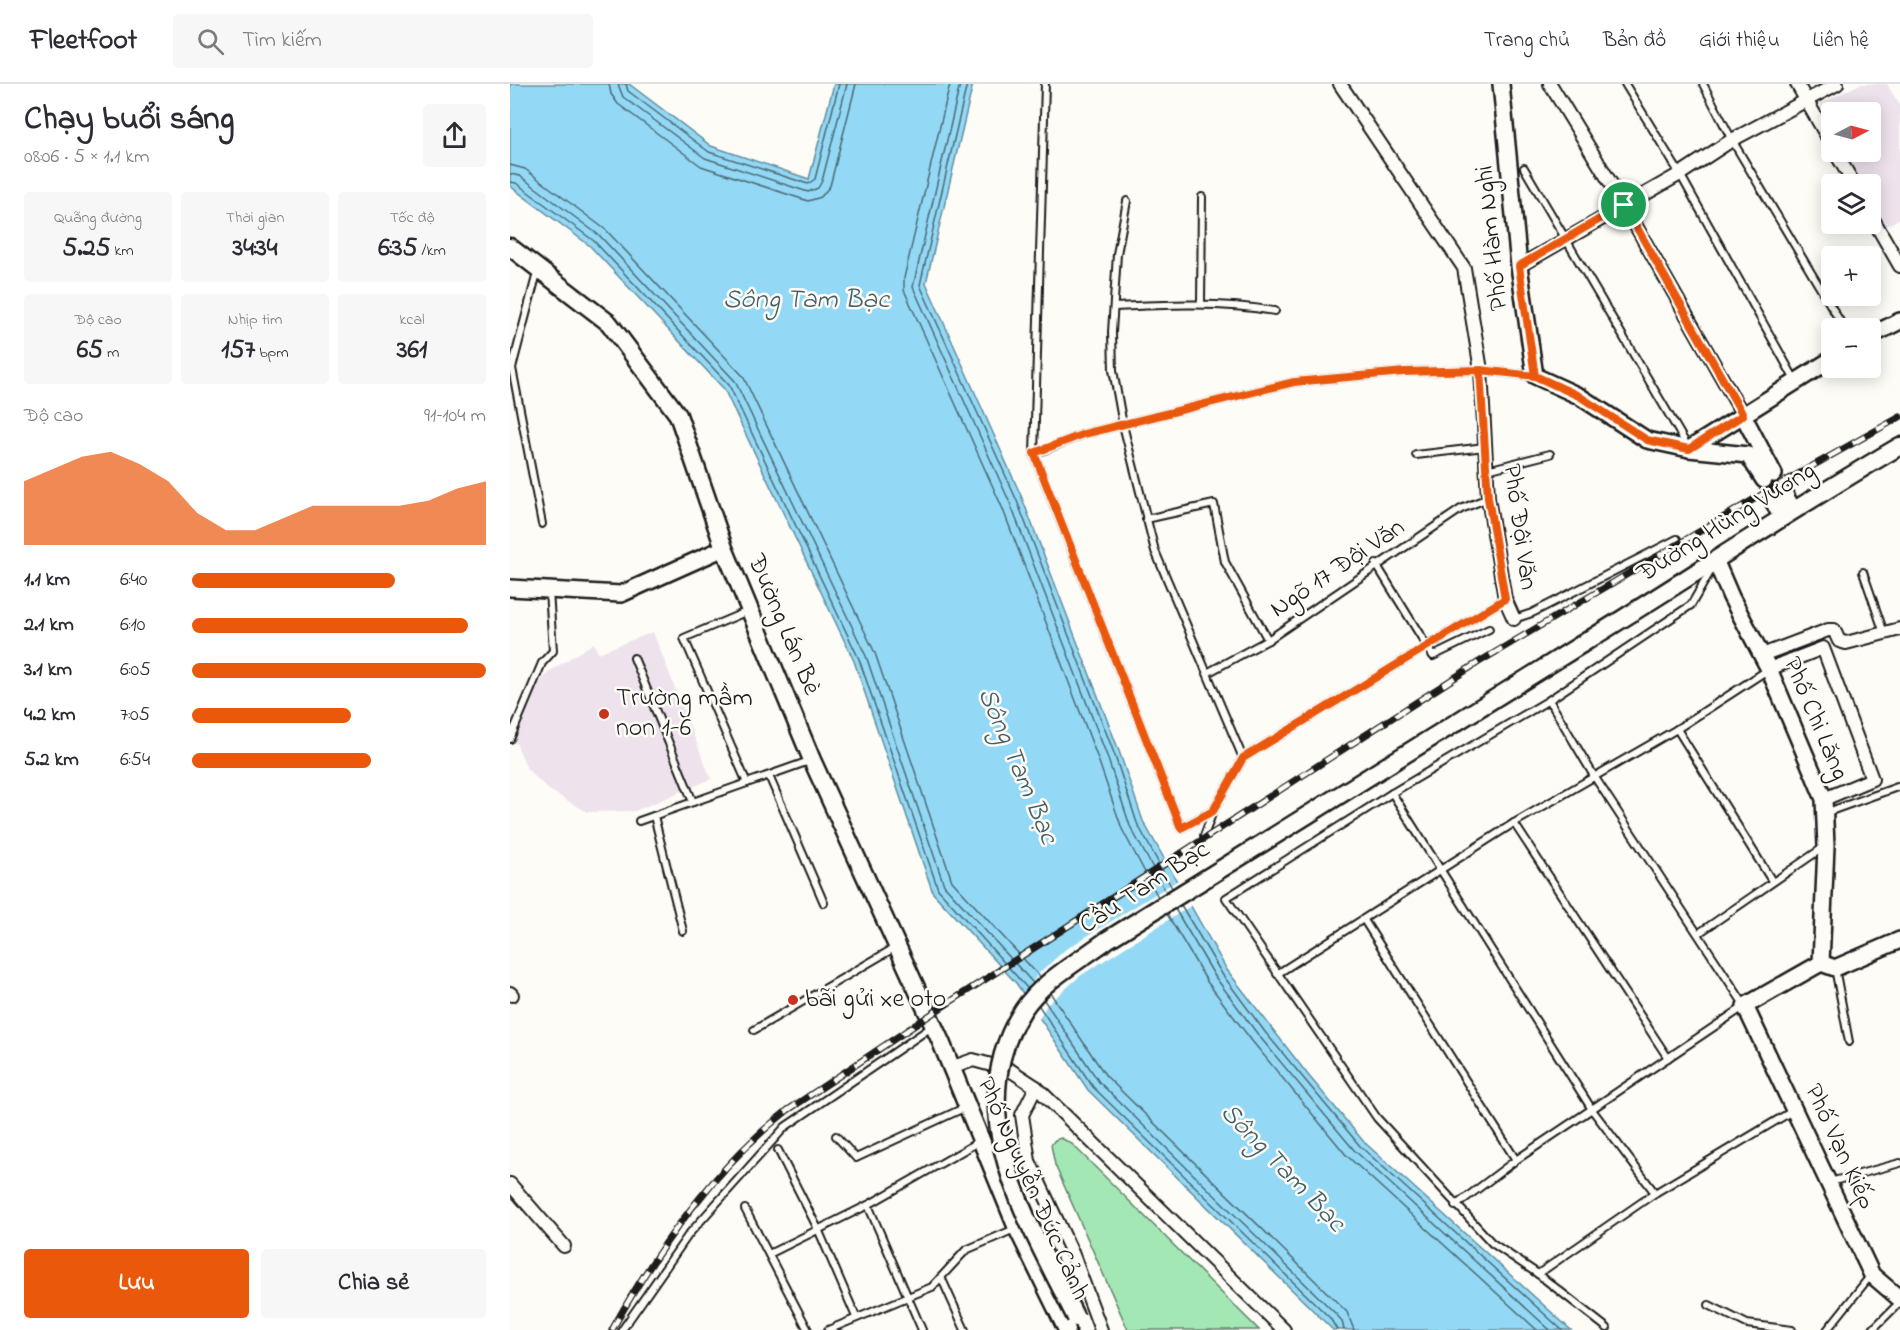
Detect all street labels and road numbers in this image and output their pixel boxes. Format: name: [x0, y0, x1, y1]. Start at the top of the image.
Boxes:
street label: Phố Hàm Nghi: [1466, 163, 1520, 313]
street label: Đường Hùng Vương: [1629, 453, 1824, 594]
street label: Phố Đội Văn: [1491, 461, 1547, 593]
street label: Ngõ 17 Đội Văn: [1263, 510, 1413, 628]
street label: Đường Lán Bè: [736, 548, 830, 702]
street label: Phố Chi Lăng: [1772, 651, 1858, 787]
street label: Cầu Tam Bạc: [1072, 831, 1218, 944]
street label: Phố Nguyễn Đức Cảnh: [966, 1071, 1098, 1307]
street label: Phố Vạn Kiếp: [1793, 1078, 1885, 1216]

